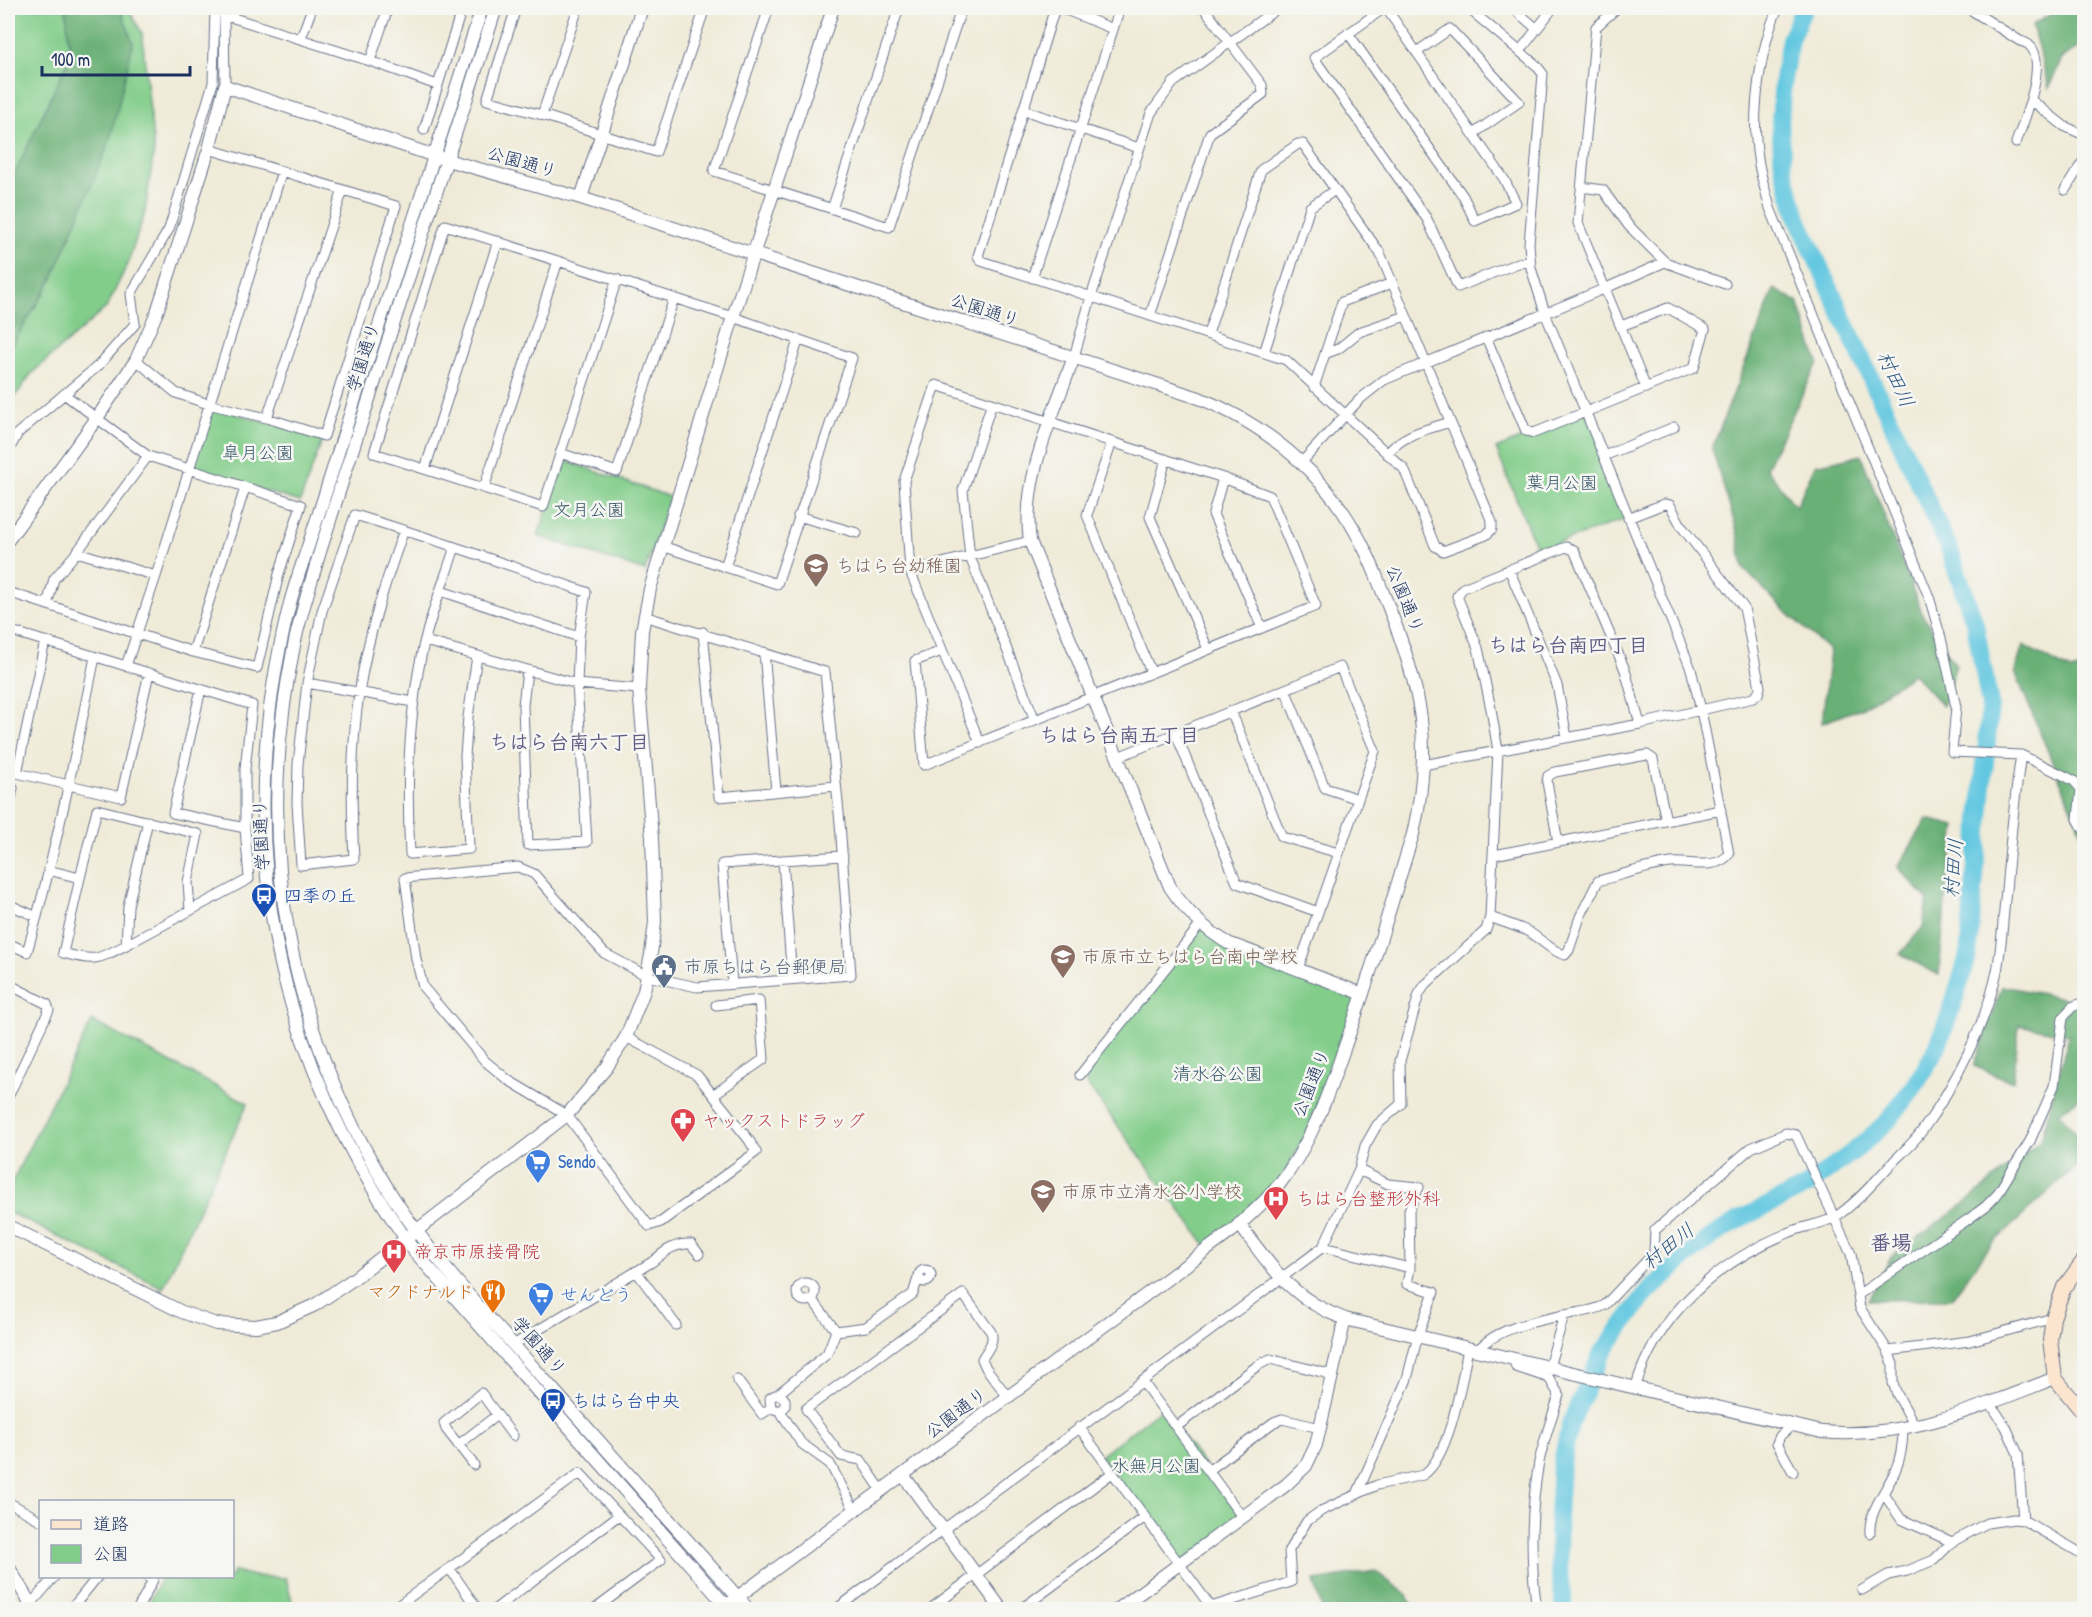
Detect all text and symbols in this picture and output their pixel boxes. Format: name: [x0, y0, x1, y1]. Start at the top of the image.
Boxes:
scale bar: [42, 39, 190, 77]
text: 100 m: [51, 47, 90, 72]
street label: 公園通り: [484, 140, 560, 183]
street label: 公園通り: [947, 287, 1023, 333]
street label: 学園通り: [340, 319, 386, 395]
water label: 村田川: [1872, 346, 1921, 412]
park label: 皐月公園: [222, 440, 294, 465]
park label: 葉月公園: [1526, 470, 1598, 495]
park label: 文月公園: [553, 497, 625, 522]
school or university icon: ちはら台幼稚園: [801, 551, 831, 589]
place label: ちはら台幼稚園: [836, 553, 962, 578]
street label: 公園通り: [1380, 561, 1431, 637]
district label: ちはら台南四丁目: [1488, 631, 1648, 658]
district label: ちはら台南五丁目: [1039, 721, 1199, 748]
district label: ちはら台南六丁目: [489, 728, 649, 755]
street label: 学園通り: [247, 799, 274, 871]
water label: 村田川: [1936, 837, 1969, 899]
bus stop icon: 四季の丘: [249, 881, 279, 919]
place label: 四季の丘: [284, 883, 356, 908]
school or university icon: 市原市立ちはら台南中学校: [1048, 942, 1078, 980]
place label: 市原市立ちはら台南中学校: [1082, 944, 1298, 969]
public building icon: 市原ちはら台郵便局: [649, 952, 679, 990]
place label: 市原ちはら台郵便局: [684, 954, 846, 979]
street label: 公園通り: [1285, 1045, 1336, 1121]
park label: 清水谷公園: [1173, 1061, 1263, 1086]
pharmacy icon: ヤックストドラッグ: [668, 1106, 698, 1144]
place label: ヤックストドラッグ: [702, 1108, 865, 1133]
supermarket icon: Sendo: [523, 1147, 553, 1185]
place label: Sendo: [558, 1149, 596, 1174]
school or university icon: 市原市立清水谷小学校: [1028, 1177, 1058, 1215]
place label: 市原市立清水谷小学校: [1062, 1179, 1242, 1204]
hospital icon: ちはら台整形外科: [1261, 1184, 1291, 1222]
place label: ちはら台整形外科: [1296, 1186, 1440, 1211]
water label: 村田川: [1636, 1216, 1699, 1275]
district label: 番場: [1870, 1228, 1912, 1257]
hospital icon: 帝京市原接骨院: [379, 1237, 409, 1275]
place label: 帝京市原接骨院: [414, 1239, 540, 1264]
restaurant icon: マクドナルド: [478, 1277, 508, 1315]
place label: マクドナルド: [367, 1279, 474, 1304]
supermarket icon: せんどう: [526, 1280, 556, 1318]
place label: せんどう: [560, 1282, 632, 1307]
street label: 学園通り: [506, 1310, 572, 1381]
street label: 公園通り: [919, 1381, 992, 1444]
bus stop icon: ちはら台中央: [538, 1386, 568, 1424]
place label: ちはら台中央: [572, 1388, 680, 1413]
park label: 水無月公園: [1111, 1453, 1201, 1478]
legend: [39, 1500, 234, 1578]
text: 道路: [93, 1511, 129, 1536]
text: 公園: [93, 1541, 129, 1566]

